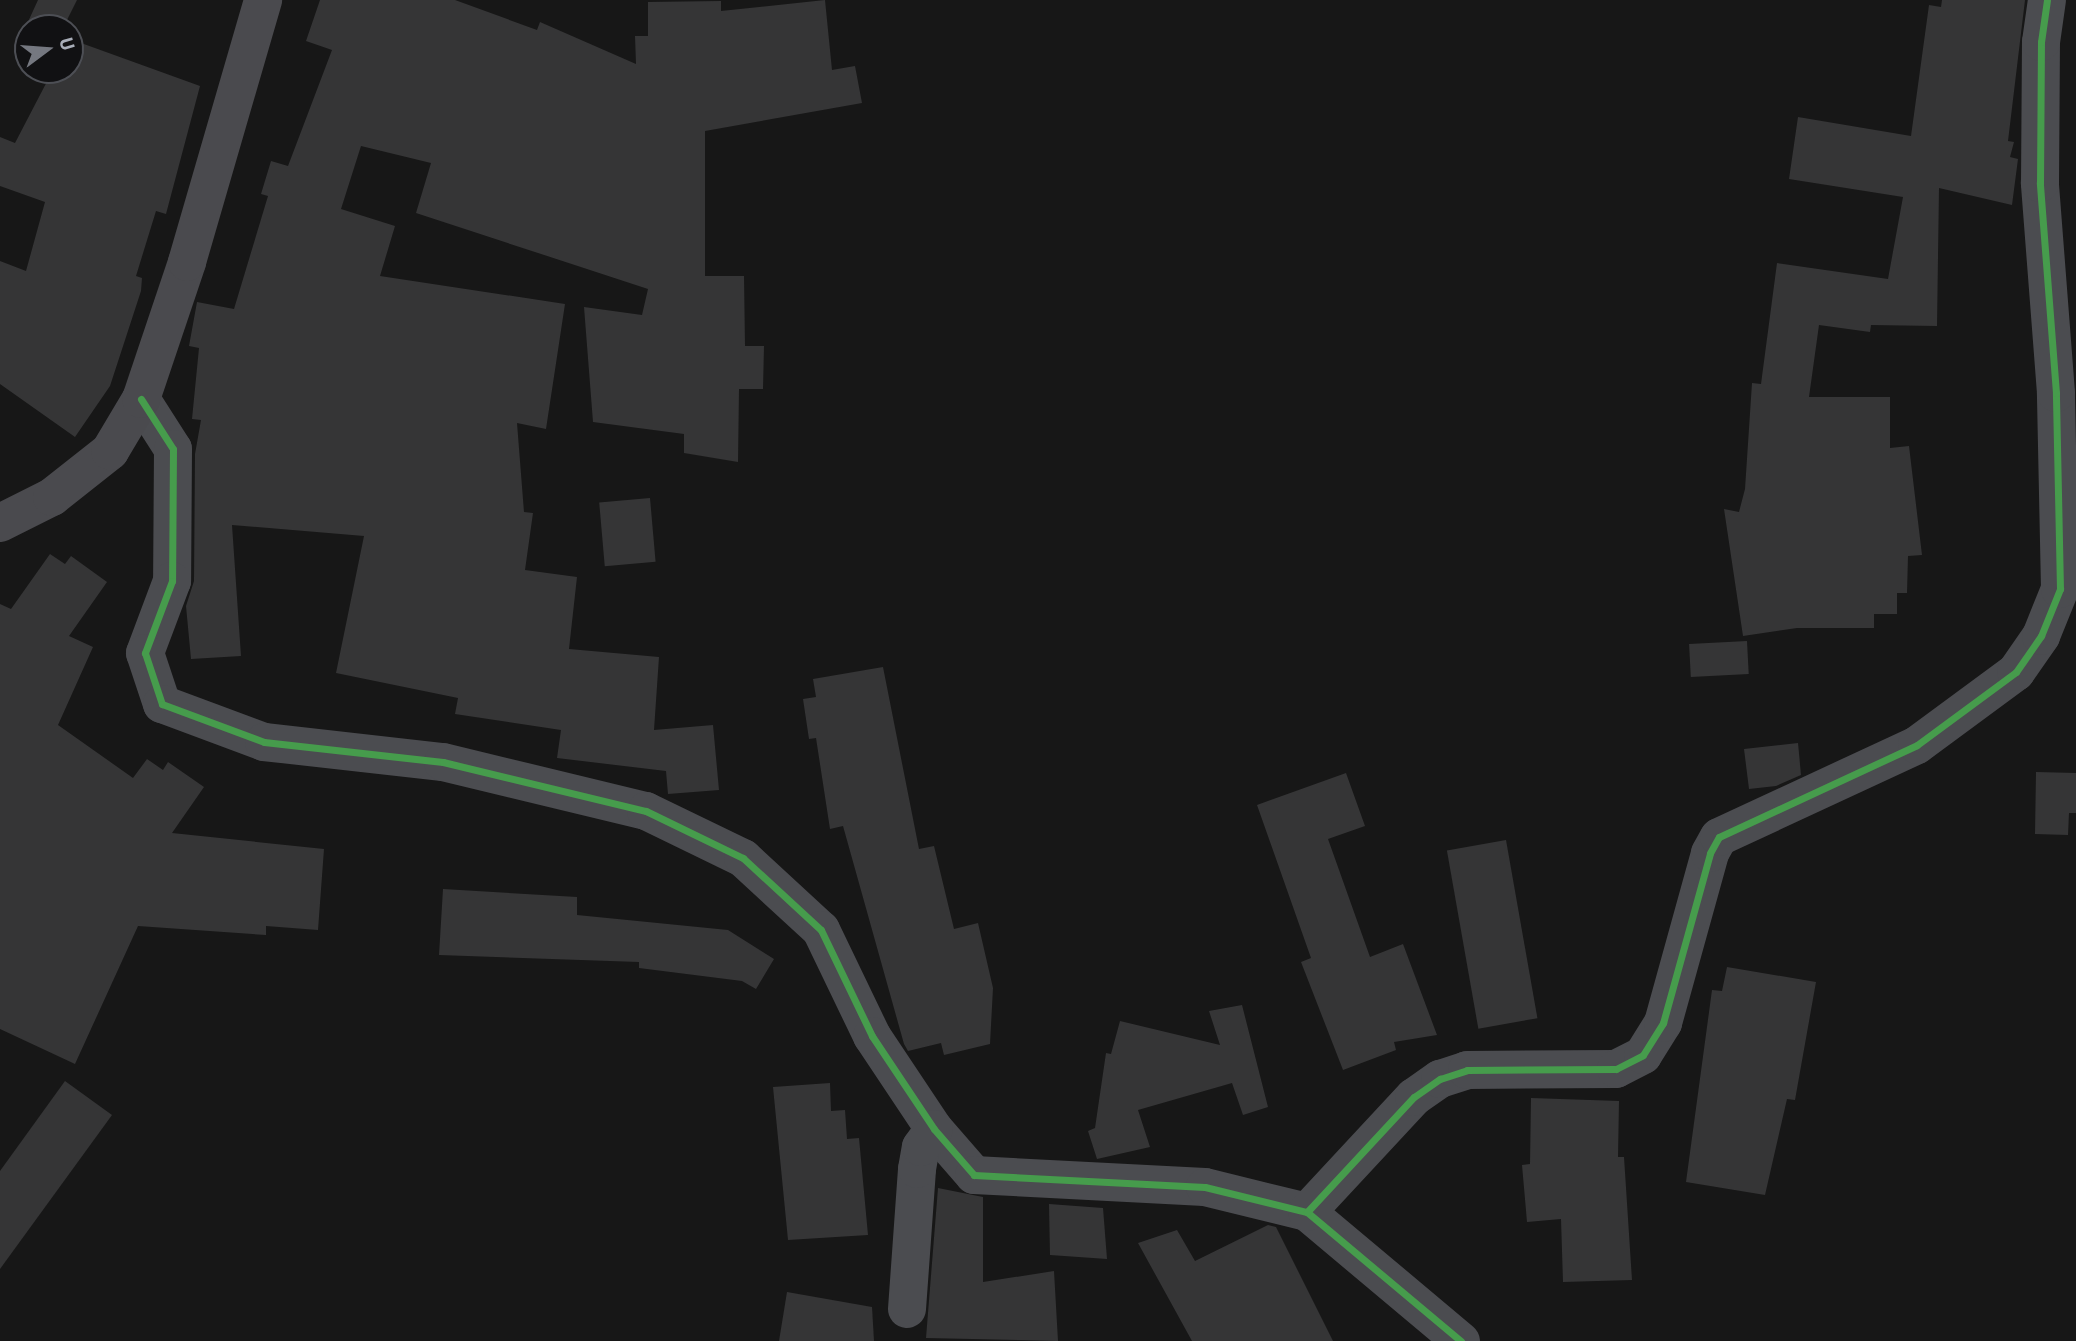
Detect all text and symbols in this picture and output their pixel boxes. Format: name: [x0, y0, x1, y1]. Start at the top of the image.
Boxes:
north arrow: [14, 14, 84, 84]
text: U: [55, 35, 80, 53]

